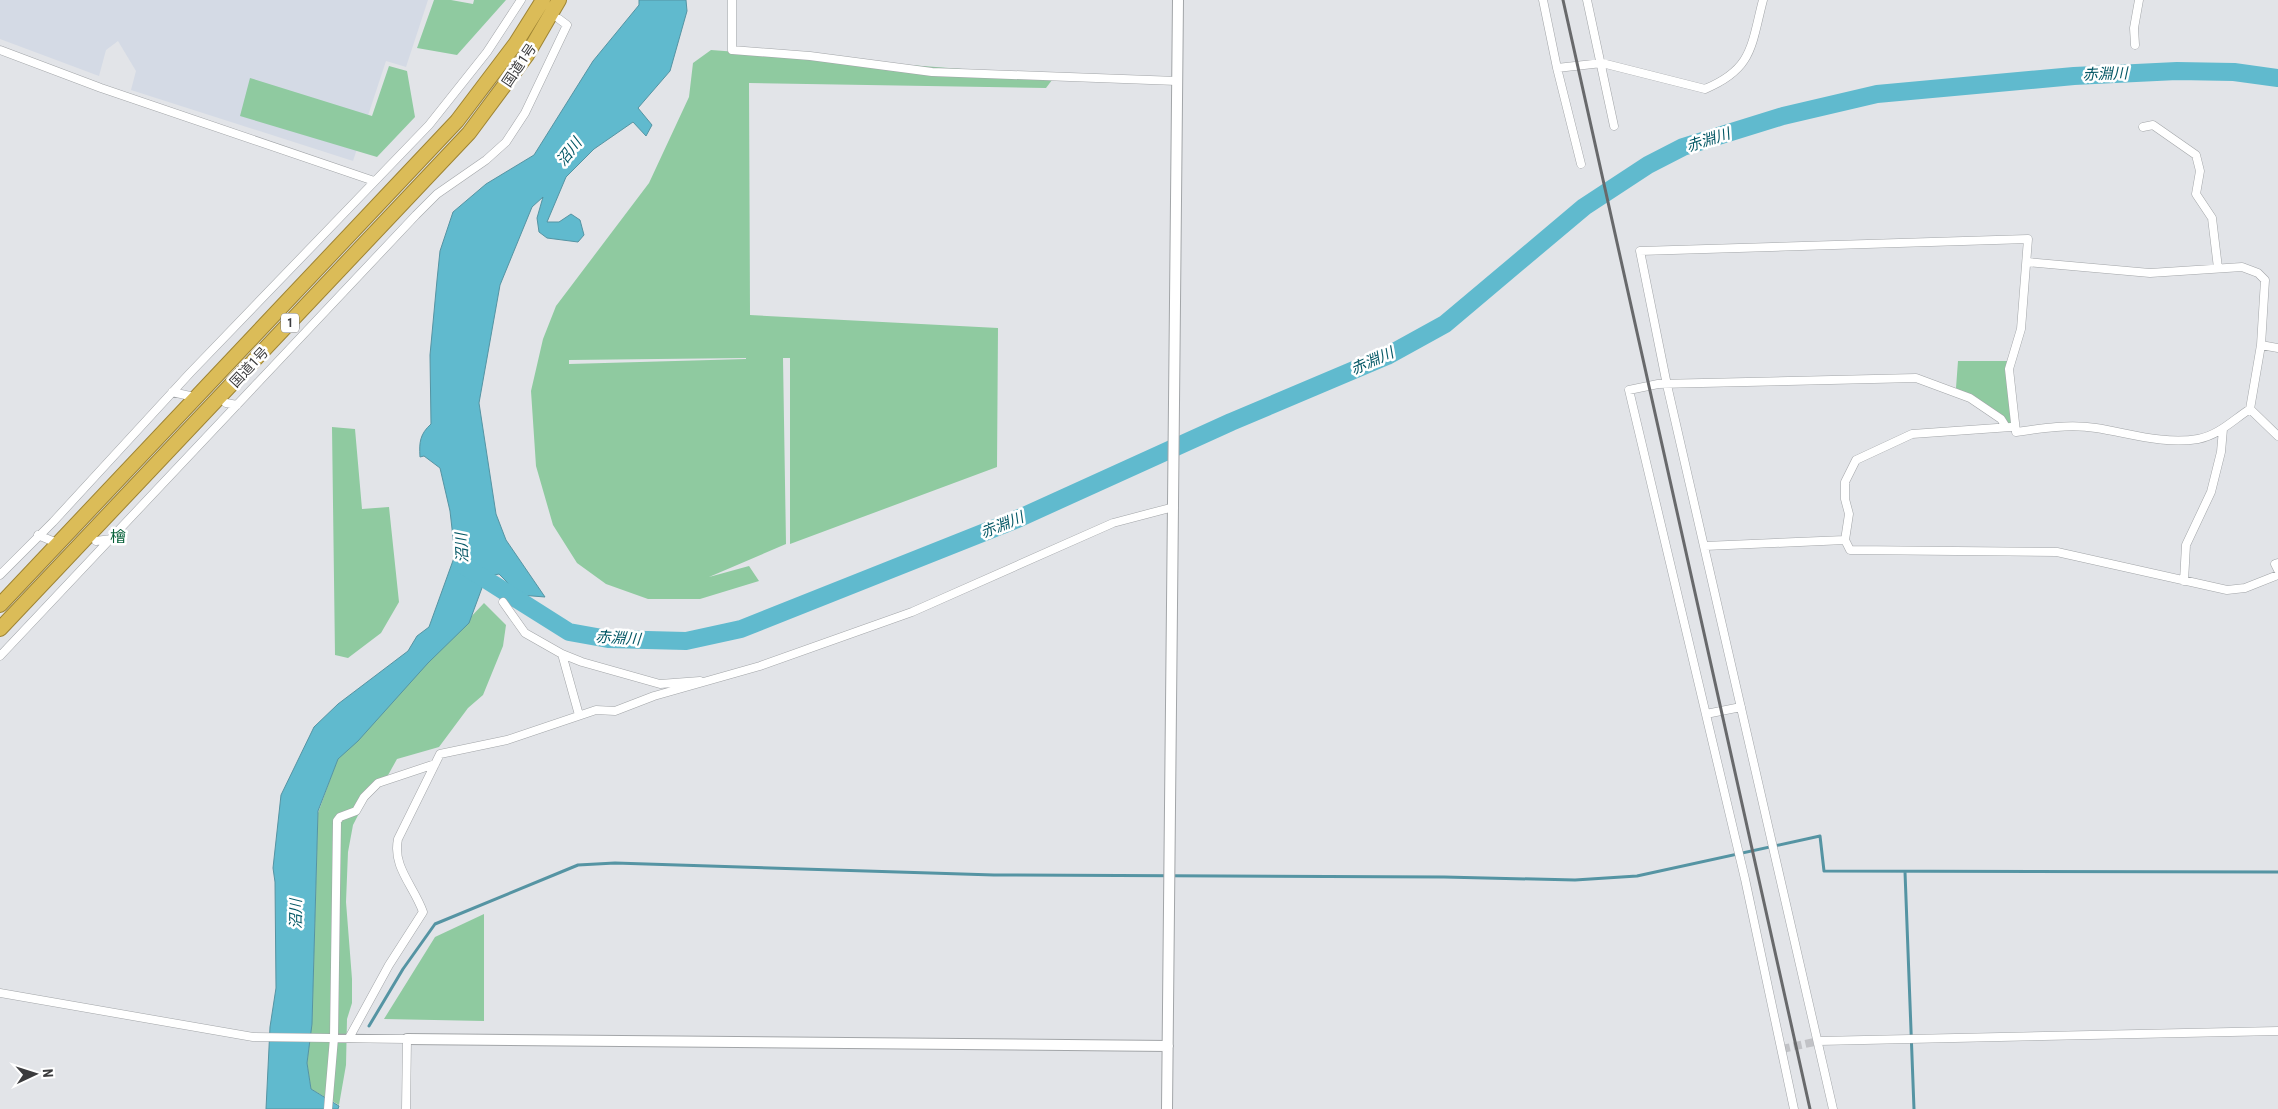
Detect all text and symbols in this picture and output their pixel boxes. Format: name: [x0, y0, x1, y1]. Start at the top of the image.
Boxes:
street label: 国道1号: [499, 40, 539, 90]
water label: 赤淵川: [2082, 64, 2130, 84]
water label: 赤淵川: [1684, 124, 1734, 156]
water label: 沼川: [553, 133, 587, 169]
road number: 1: [281, 314, 299, 332]
water label: 赤淵川: [1348, 343, 1398, 378]
street label: 国道1号: [226, 344, 272, 390]
water label: 赤淵川: [978, 507, 1028, 542]
district label: 檜: [110, 527, 126, 546]
water label: 沼川: [452, 531, 472, 563]
water label: 赤淵川: [595, 627, 643, 649]
water label: 沼川: [287, 897, 305, 929]
north arrow: [10, 1049, 60, 1099]
text: N: [40, 1068, 56, 1078]

